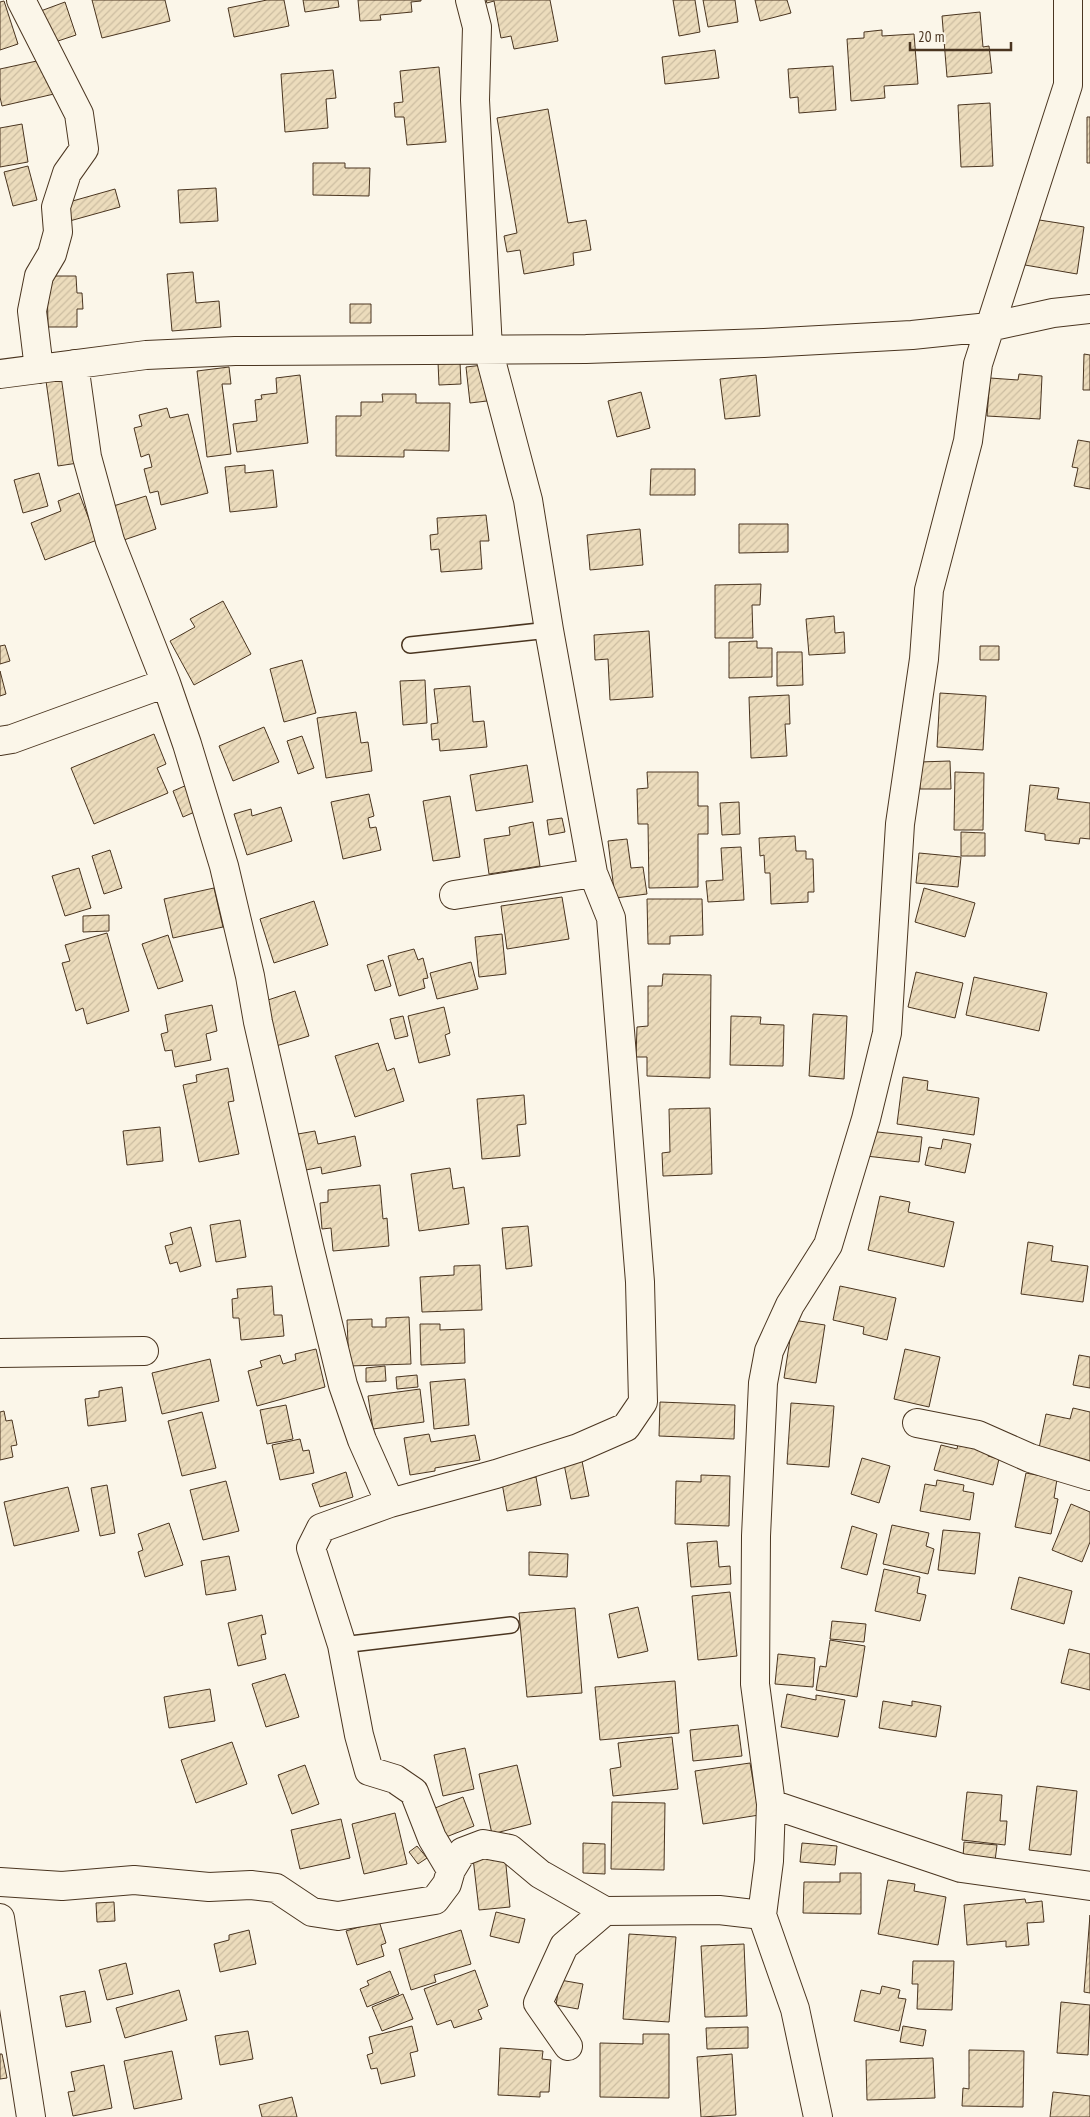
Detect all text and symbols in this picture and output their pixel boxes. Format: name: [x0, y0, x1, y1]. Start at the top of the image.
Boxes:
scale bar: [910, 20, 1011, 52]
text: 20 m: [918, 27, 944, 46]

